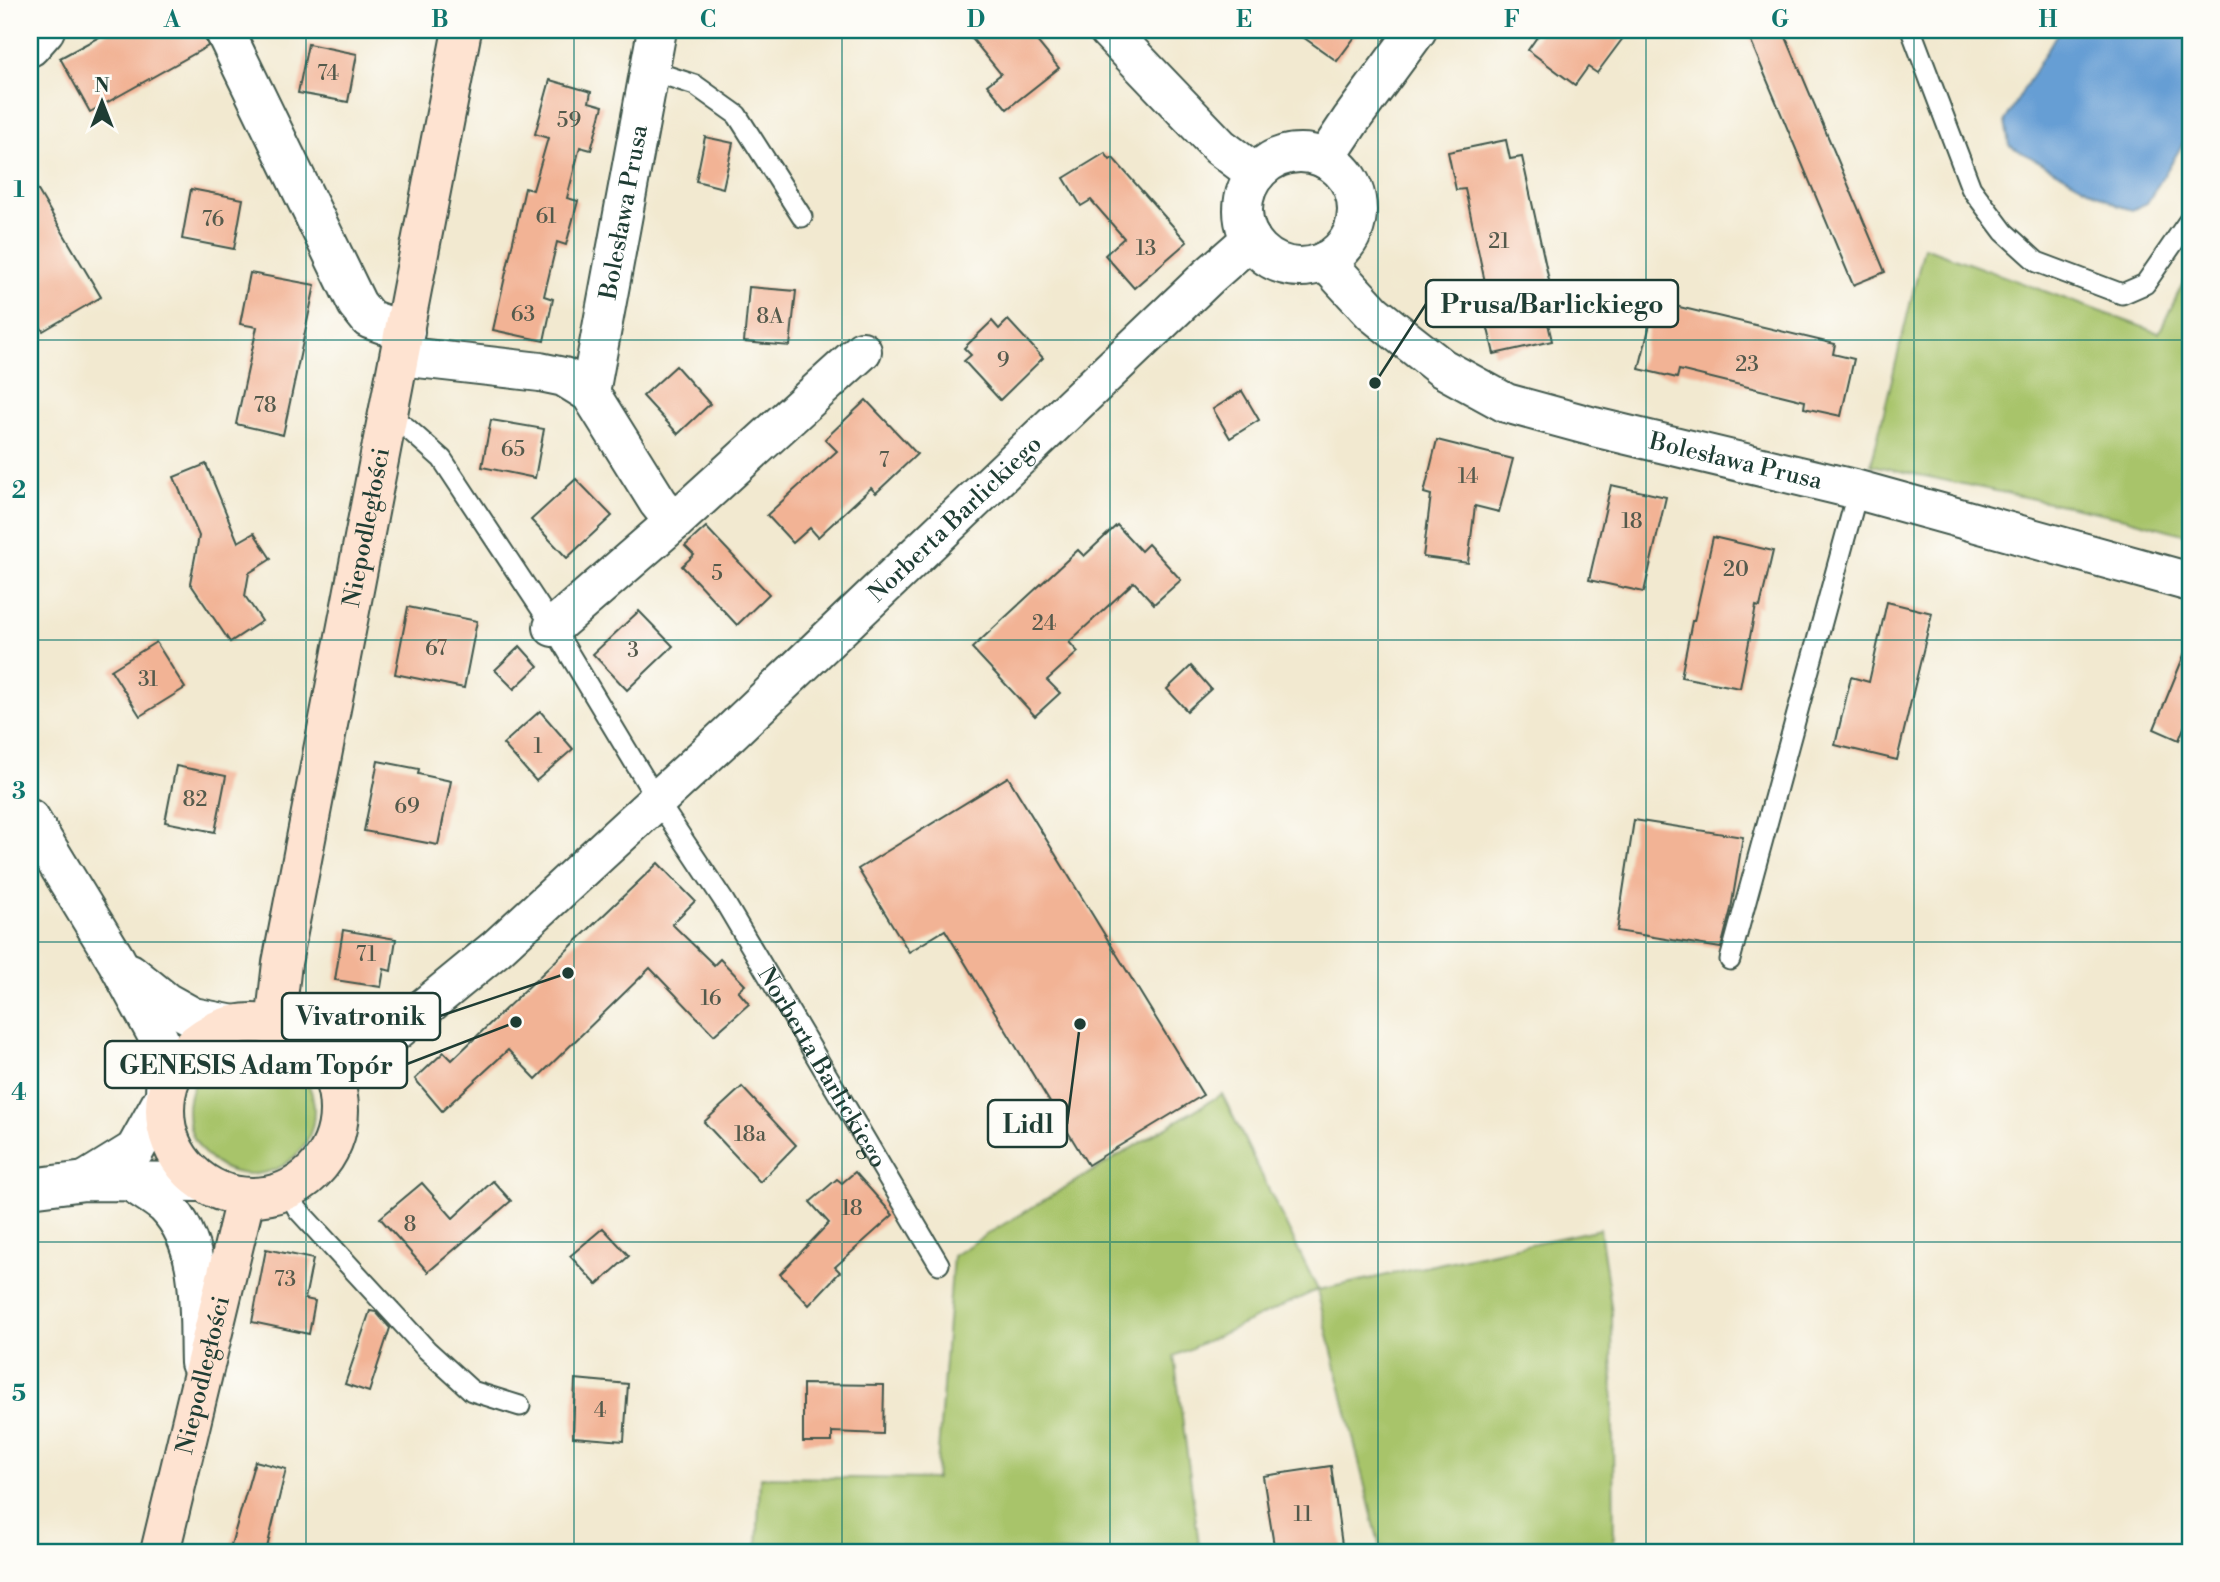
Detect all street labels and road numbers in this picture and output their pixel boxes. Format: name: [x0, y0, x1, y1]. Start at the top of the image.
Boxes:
street label: Bolesława Prusa: [593, 122, 655, 303]
street label: Bolesława Prusa: [1645, 426, 1826, 497]
street label: Norberta Barlickiego: [862, 429, 1049, 609]
street label: Niepodległości: [337, 445, 397, 610]
street label: Norberta Barlickiego: [750, 962, 893, 1174]
street label: Niepodległości: [170, 1293, 237, 1457]

